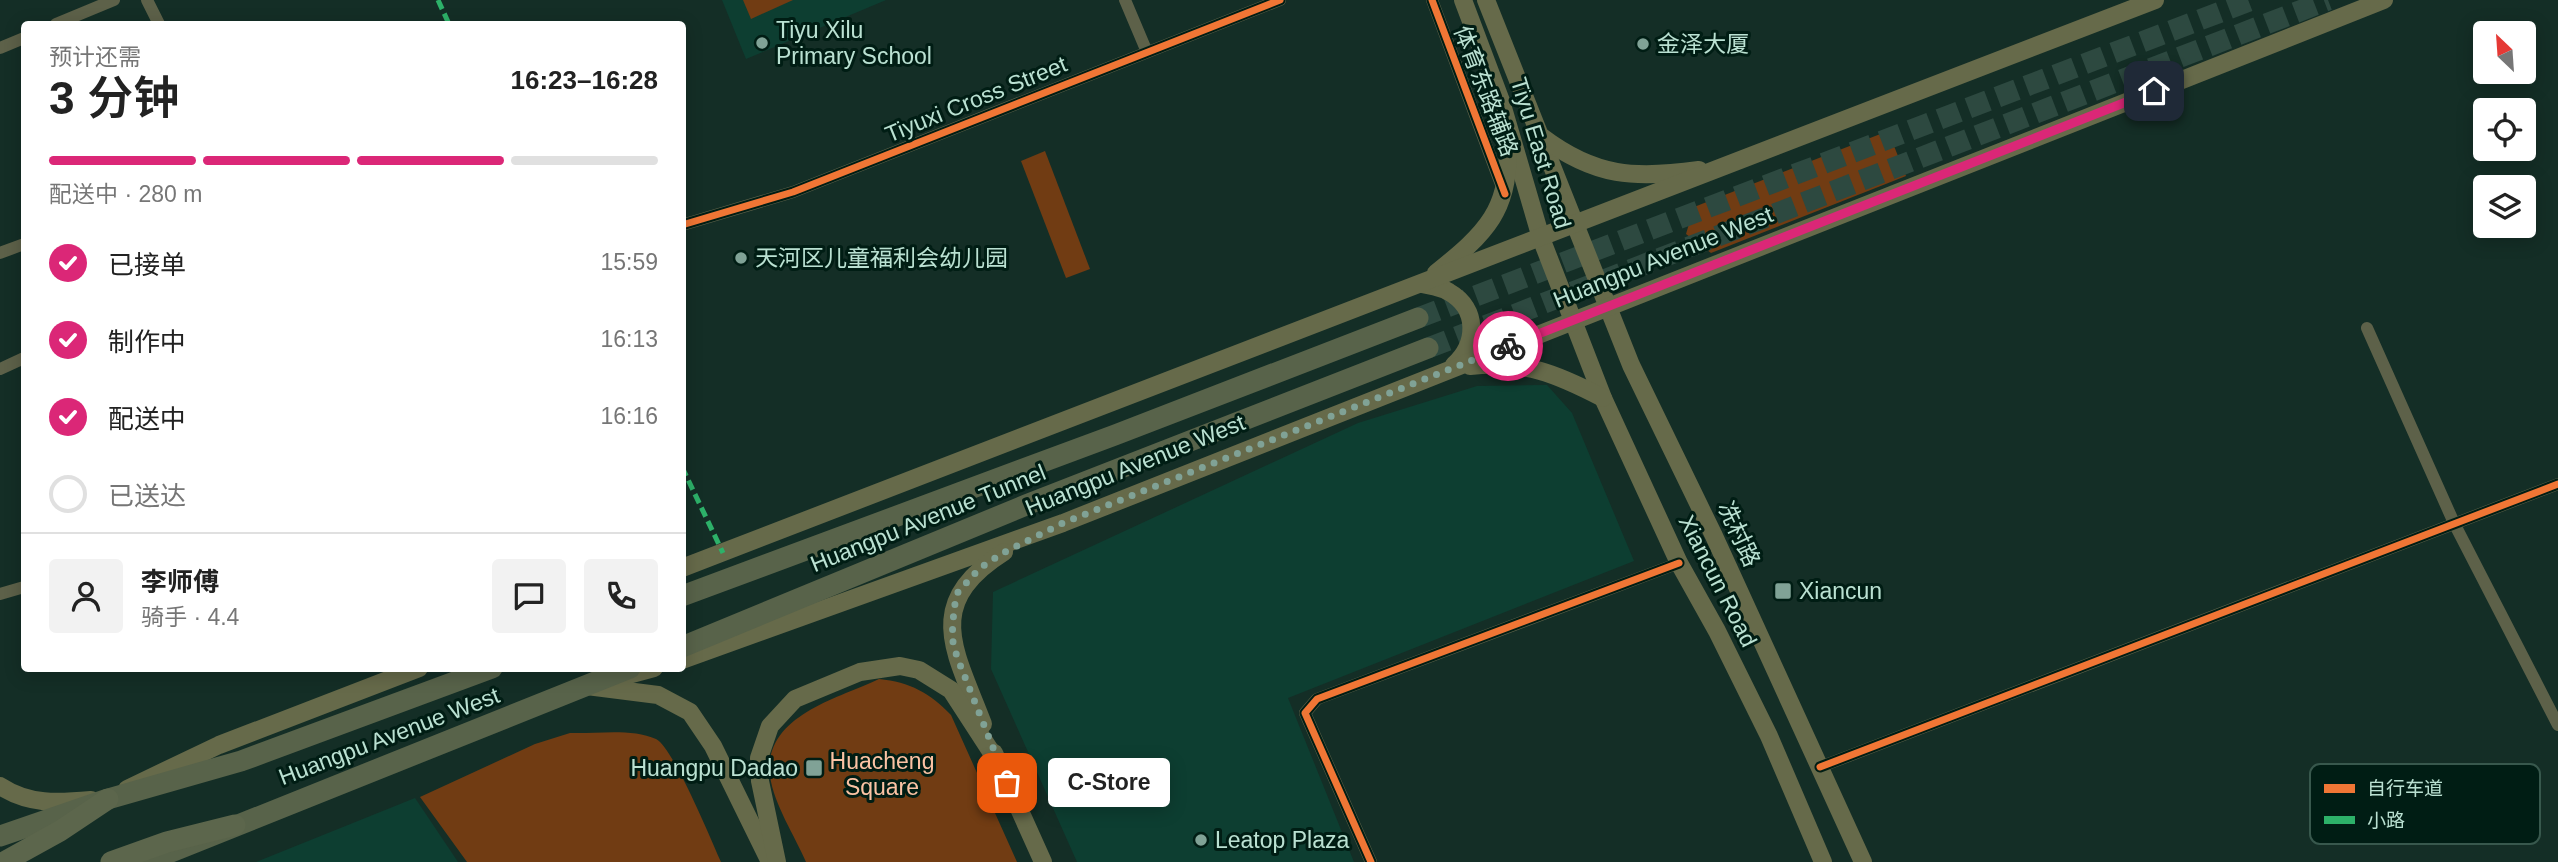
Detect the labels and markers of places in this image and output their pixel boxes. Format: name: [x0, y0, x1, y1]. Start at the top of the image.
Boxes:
place label: Tiyu Xilu Primary School: [776, 17, 932, 69]
place label: 金泽大厦: [1657, 31, 1749, 57]
marker: Tiyu Xilu Primary School: [754, 35, 770, 51]
marker: 金泽大厦: [1635, 36, 1651, 52]
pin: [2124, 61, 2184, 121]
place label: 天河区儿童福利会幼儿园: [755, 245, 1008, 271]
marker: 天河区儿童福利会幼儿园: [733, 250, 749, 266]
place label: Xiancun: [1799, 578, 1882, 604]
marker: Xiancun: [1773, 581, 1793, 601]
pin: [977, 753, 1037, 813]
place label: Huangpu Dadao: [630, 755, 798, 781]
marker: Huangpu Dadao: [804, 758, 824, 778]
callout: C-Store: [1049, 758, 1172, 808]
place label: Leatop Plaza: [1215, 827, 1349, 853]
marker: Leatop Plaza: [1193, 832, 1209, 848]

